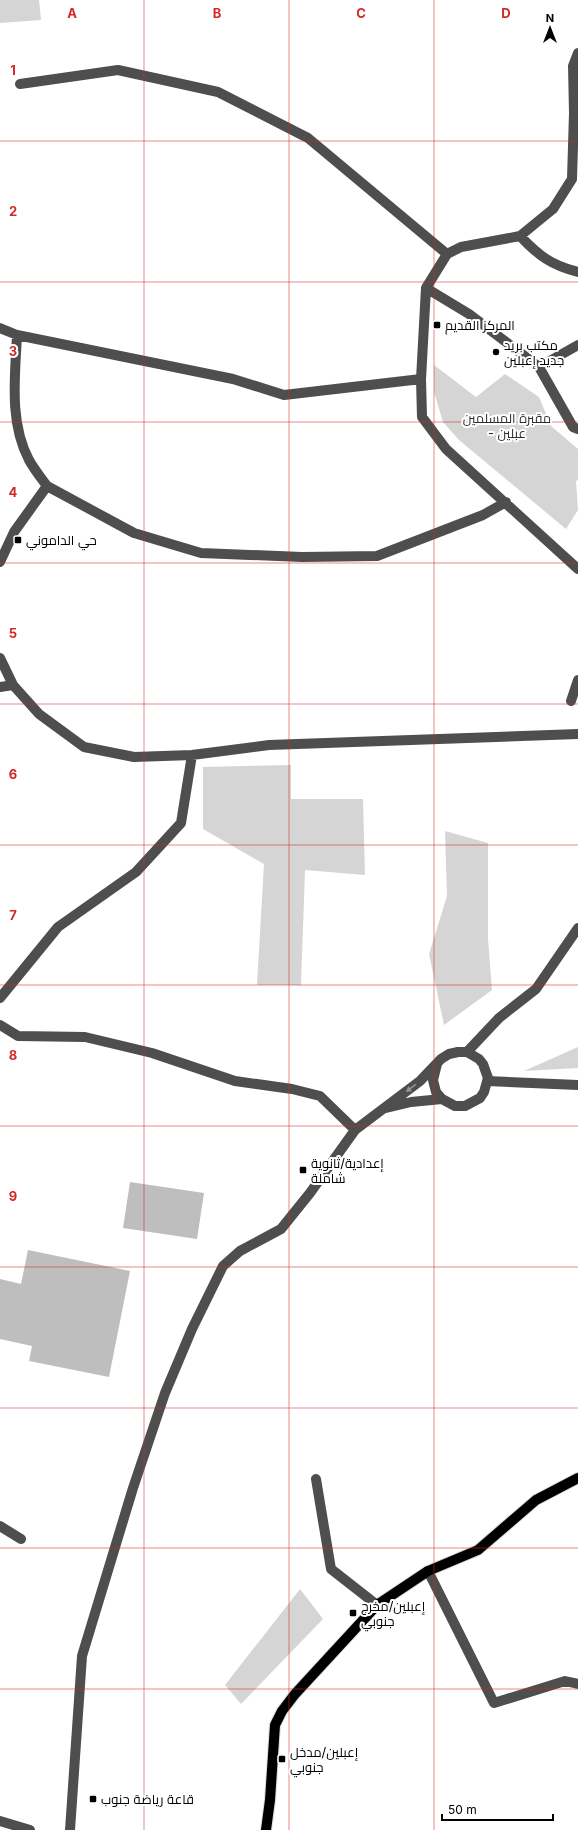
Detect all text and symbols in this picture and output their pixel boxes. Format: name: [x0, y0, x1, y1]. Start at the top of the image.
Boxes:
text: A: [67, 5, 77, 21]
text: B: [213, 5, 222, 21]
text: C: [356, 5, 366, 21]
text: D: [501, 5, 511, 21]
north arrow: [530, 8, 570, 48]
text: N: [546, 11, 554, 25]
text: 1: [10, 62, 16, 78]
text: 2: [9, 203, 17, 219]
place label: المركز القديم: [445, 317, 515, 335]
marker: المركز القديم: [432, 320, 442, 330]
place label: مكتب بريد جديد إعبلين: [504, 337, 564, 369]
text: 3: [9, 343, 17, 359]
marker: مكتب بريد جديد إعبلين: [491, 347, 501, 357]
park label: مقبرة المسلمين - عبلين: [463, 410, 551, 441]
text: 4: [9, 484, 18, 500]
place label: حي الداموني: [26, 532, 97, 551]
marker: حي الداموني: [13, 535, 23, 545]
text: 5: [9, 625, 17, 641]
text: 6: [9, 766, 17, 782]
text: 7: [9, 907, 17, 923]
text: 8: [9, 1047, 17, 1063]
one-way arrow: [405, 1084, 416, 1092]
place label: إعدادية/ثانوية شاملة: [311, 1155, 384, 1186]
marker: إعدادية/ثانوية شاملة: [298, 1165, 308, 1175]
text: 9: [9, 1188, 17, 1204]
place label: إعبلين/مخرج جنوبي: [361, 1598, 426, 1632]
marker: إعبلين/مخرج جنوبي: [348, 1608, 358, 1618]
place label: إعبلين/مدخل جنوبي: [290, 1744, 359, 1778]
marker: إعبلين/مدخل جنوبي: [277, 1754, 287, 1764]
place label: قاعة رياضة جنوب: [101, 1791, 194, 1807]
marker: قاعة رياضة جنوب: [88, 1794, 98, 1804]
scale bar: [442, 1796, 553, 1822]
text: 50 m: [448, 1802, 477, 1817]

